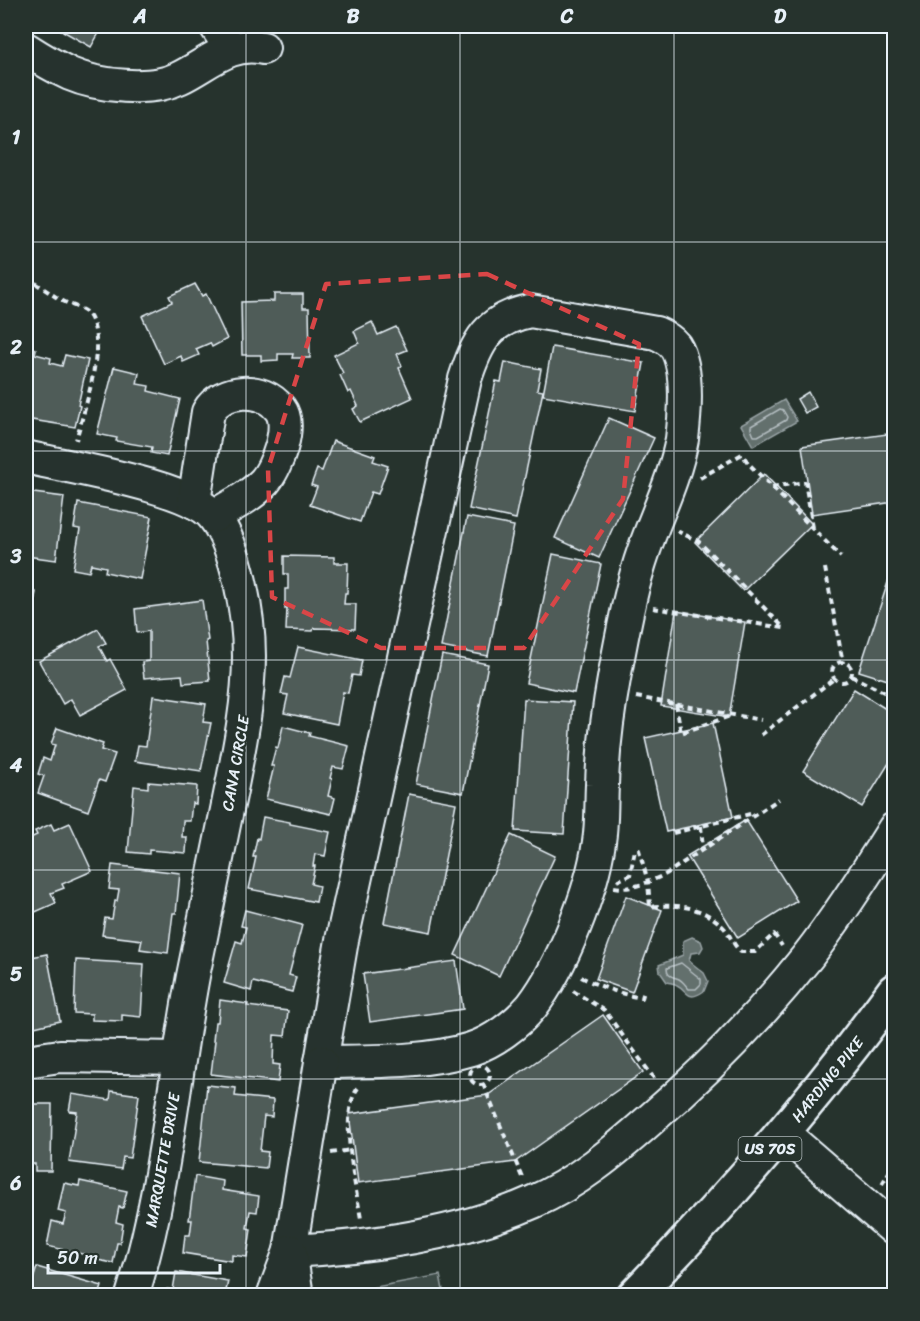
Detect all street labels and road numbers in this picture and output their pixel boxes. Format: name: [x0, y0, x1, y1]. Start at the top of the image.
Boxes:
street label: CANA CIRCLE: [213, 712, 258, 813]
street label: HARDING PIKE: [783, 1029, 872, 1129]
street label: MARQUETTE DRIVE: [136, 1090, 189, 1230]
road number: US 70S: [738, 1137, 802, 1161]

